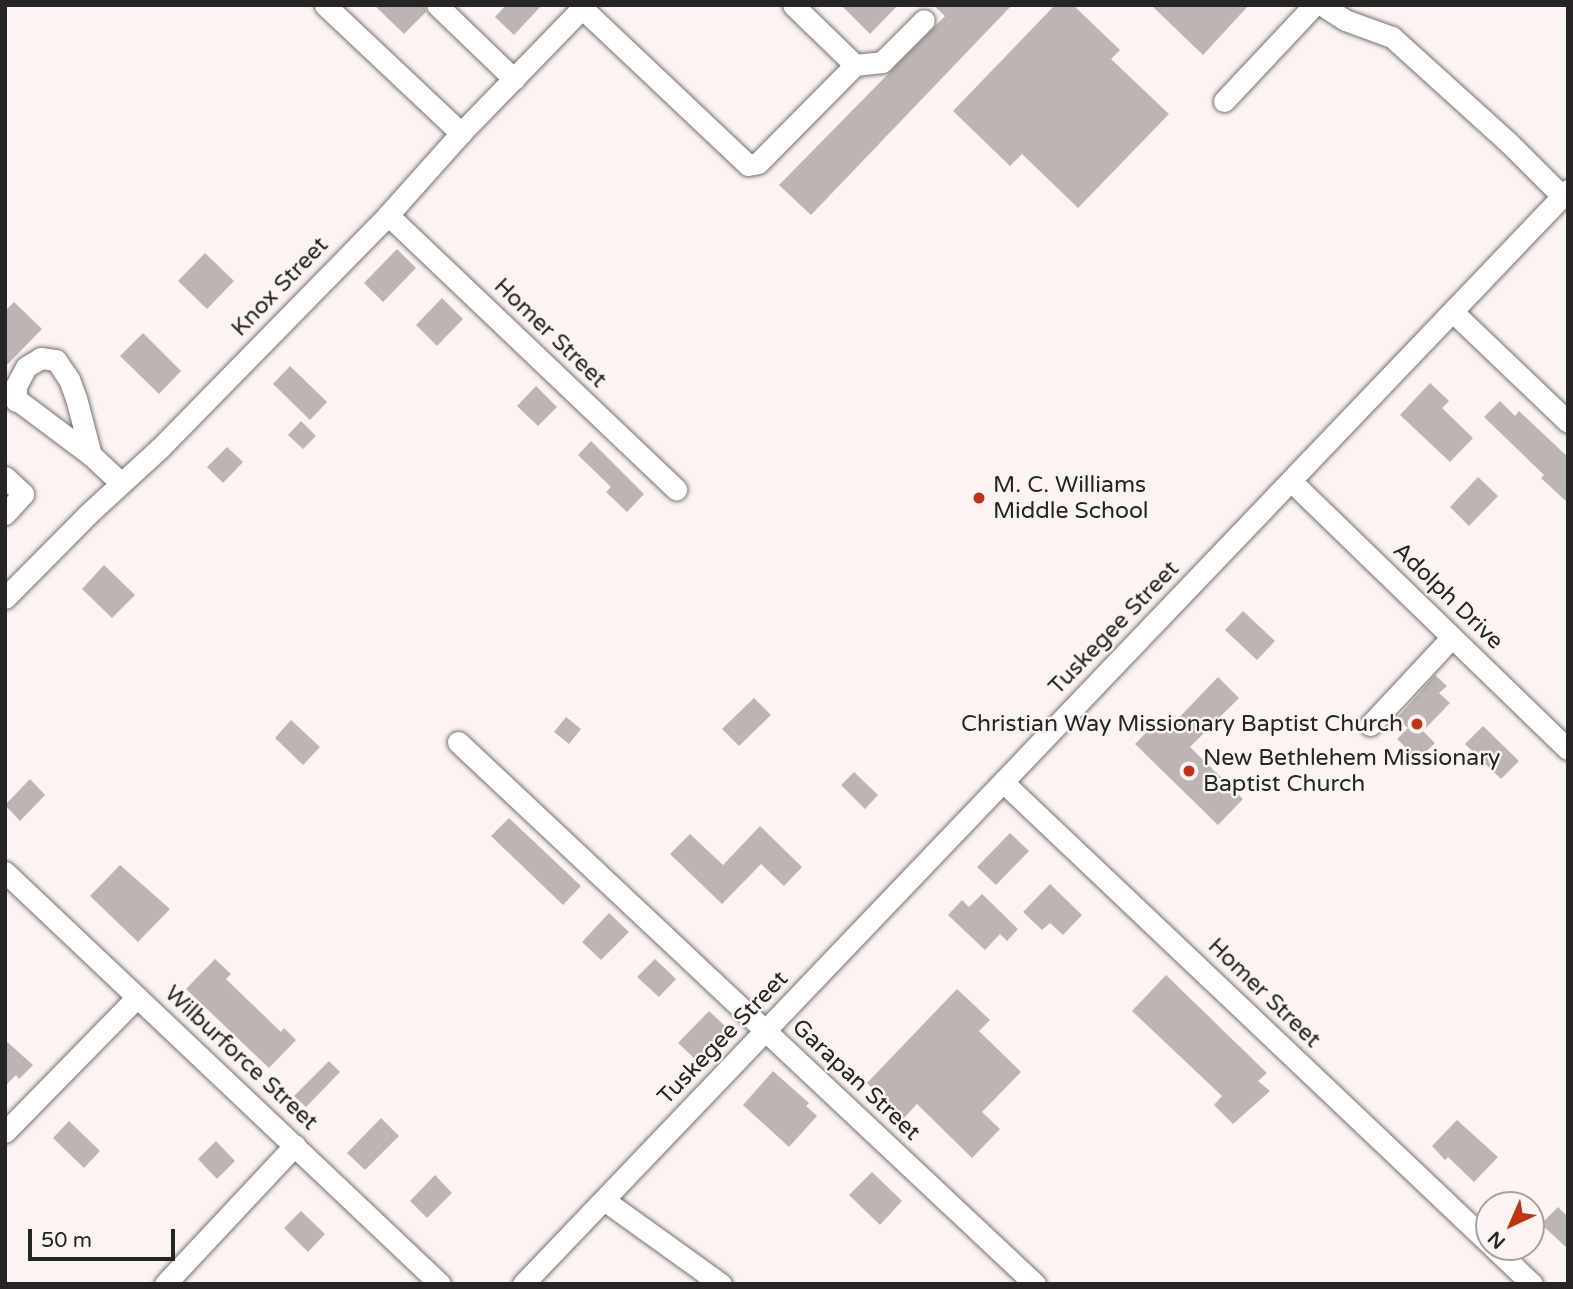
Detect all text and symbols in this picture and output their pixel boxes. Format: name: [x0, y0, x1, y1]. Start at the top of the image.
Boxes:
street label: Knox Street: [226, 232, 334, 342]
street label: Homer Street: [488, 272, 612, 394]
place label: M. C. Williams Middle School: [993, 471, 1149, 525]
marker: M. C. Williams Middle School: [971, 490, 987, 506]
street label: Adolph Drive: [1387, 537, 1509, 655]
street label: Tuskegee Street: [1043, 555, 1185, 701]
place label: Christian Way Missionary Baptist Church: [961, 710, 1403, 738]
marker: Christian Way Missionary Baptist Church: [1409, 716, 1425, 732]
place label: New Bethlehem Missionary Baptist Church: [1203, 744, 1500, 798]
marker: New Bethlehem Missionary Baptist Church: [1181, 763, 1197, 779]
street label: Homer Street: [1202, 932, 1326, 1054]
street label: Tuskegee Street: [652, 965, 794, 1111]
street label: Wilburforce Street: [159, 980, 323, 1136]
street label: Garapan Street: [786, 1014, 926, 1146]
north arrow: [1475, 1191, 1545, 1261]
scale bar: [32, 1216, 178, 1260]
text: N: [1484, 1226, 1510, 1253]
text: 50 m: [41, 1228, 92, 1253]

